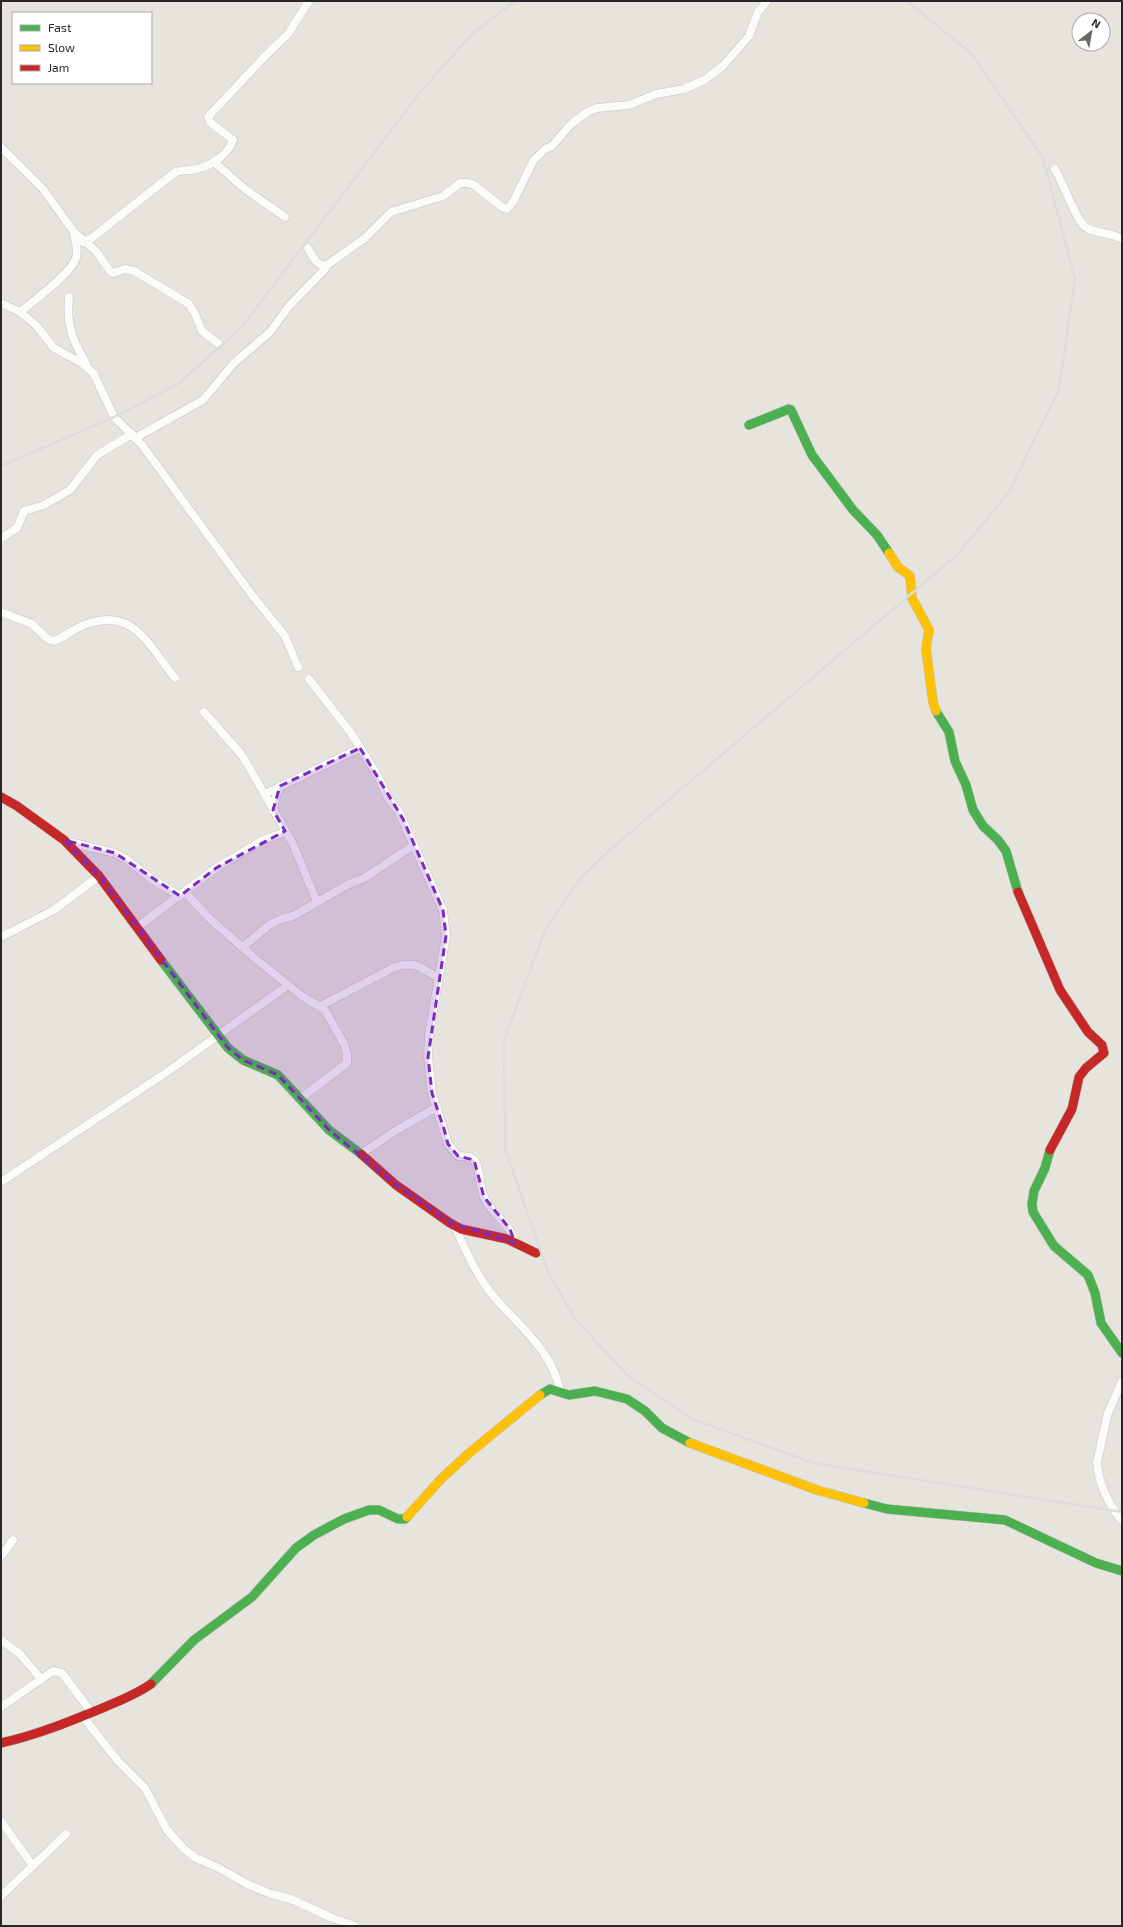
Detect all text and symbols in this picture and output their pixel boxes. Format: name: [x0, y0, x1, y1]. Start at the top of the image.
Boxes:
legend: [12, 12, 152, 84]
north arrow: [1071, 12, 1111, 52]
text: N: [1090, 15, 1103, 31]
text: Fast: [48, 20, 72, 34]
text: Slow: [48, 40, 75, 54]
text: Jam: [48, 60, 69, 74]

